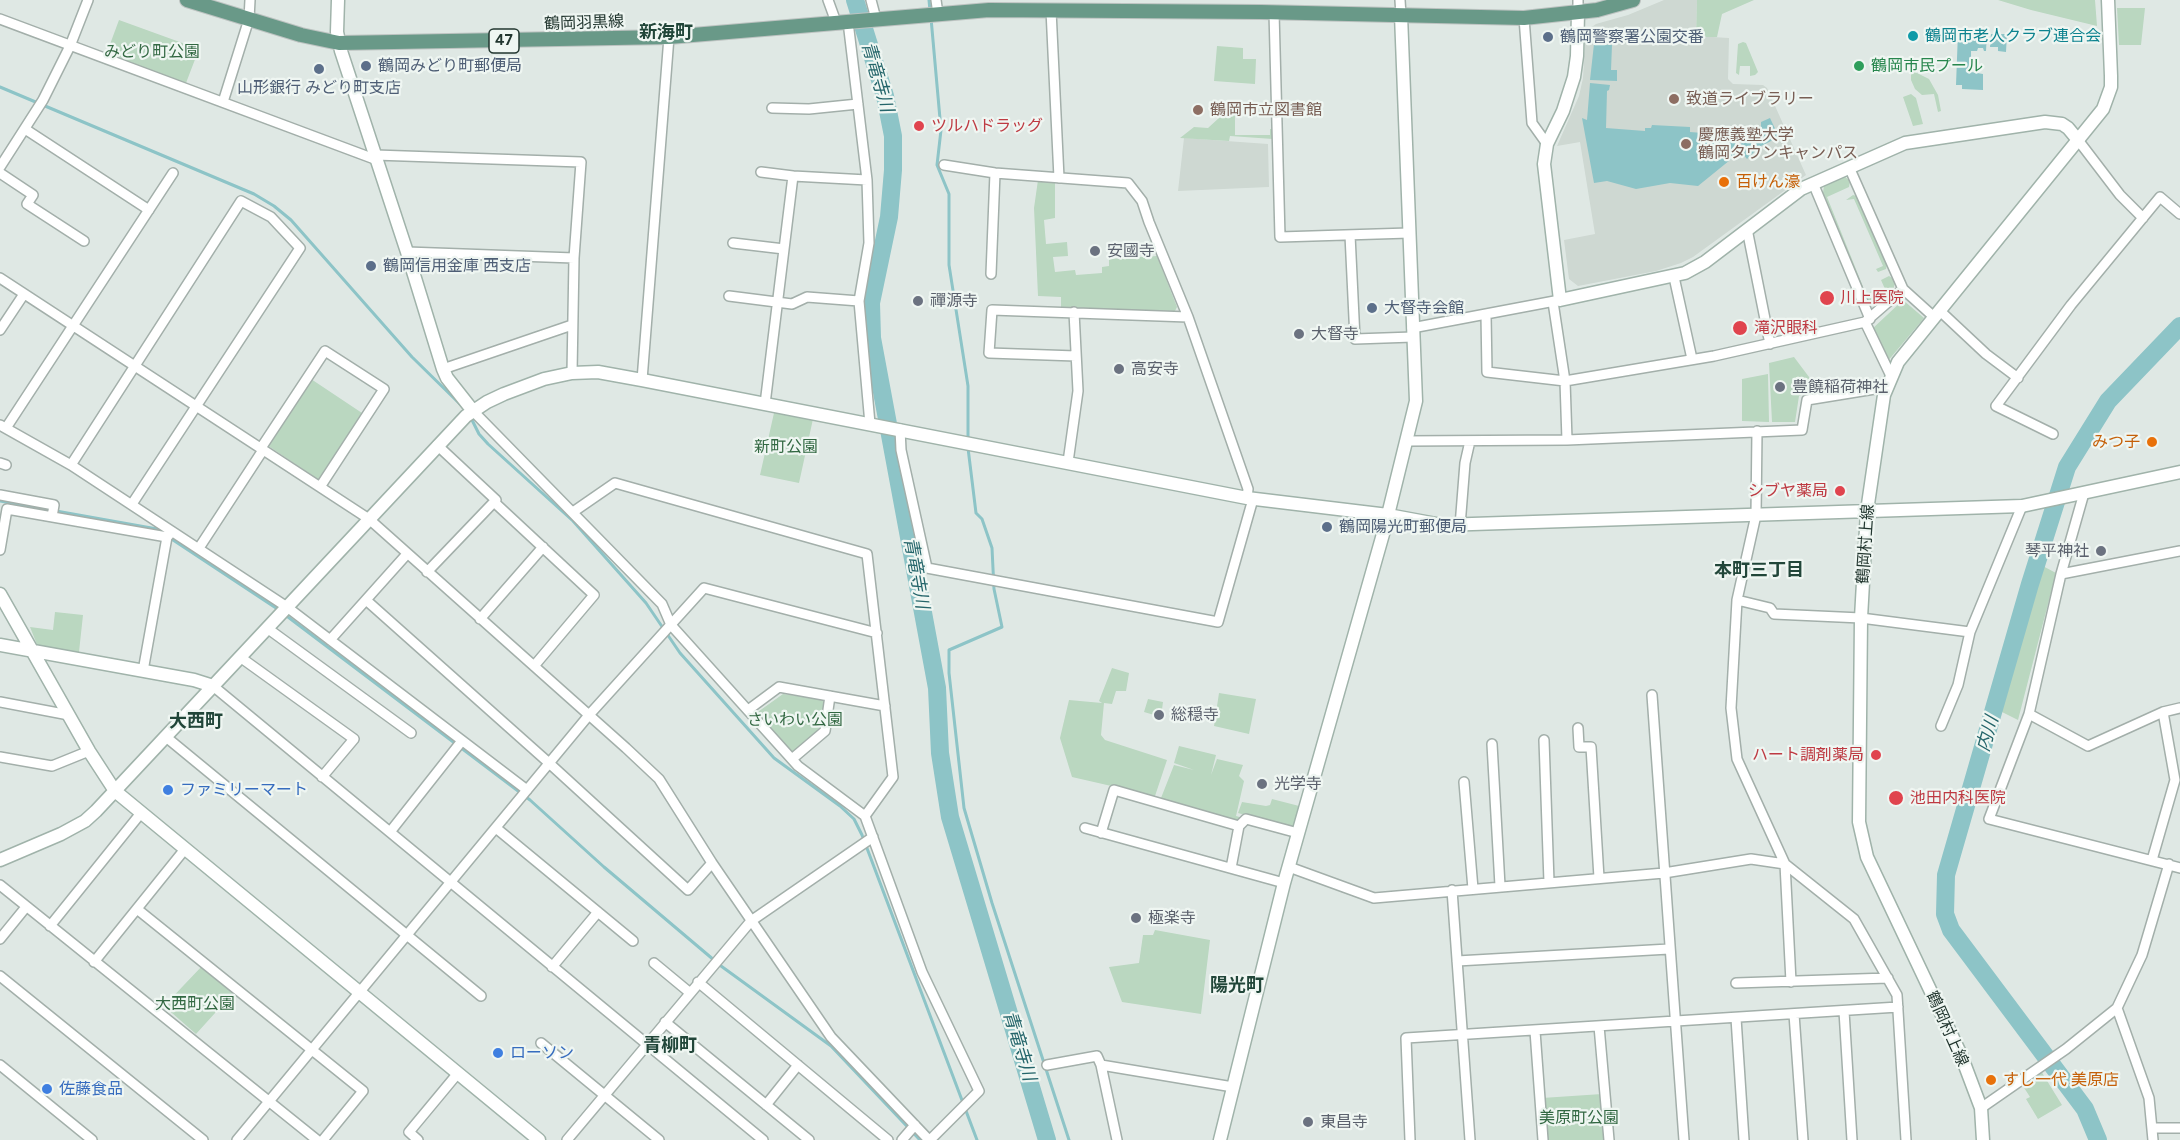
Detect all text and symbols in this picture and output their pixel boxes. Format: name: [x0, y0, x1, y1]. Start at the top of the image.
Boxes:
street label: 鶴岡羽黒線: [544, 12, 624, 34]
district label: 新海町: [639, 22, 693, 44]
place label: 鶴岡市老人クラブ連合会: [1925, 26, 2101, 46]
place label: 鶴岡警察署公園交番: [1560, 27, 1704, 47]
road number: 47: [489, 29, 519, 53]
marker: 鶴岡市老人クラブ連合会: [1906, 29, 1920, 43]
marker: 鶴岡警察署公園交番: [1541, 30, 1555, 44]
water label: 青竜寺川: [857, 39, 897, 115]
park label: みどり町公園: [104, 42, 200, 62]
place label: 鶴岡みどり町郵便局: [378, 56, 522, 76]
place label: 鶴岡市民プール: [1871, 56, 1983, 76]
marker: 鶴岡みどり町郵便局: [359, 59, 373, 73]
marker: 鶴岡市民プール: [1852, 59, 1866, 73]
marker: 山形銀行 みどり町支店: [312, 62, 326, 76]
place label: 山形銀行 みどり町支店: [237, 78, 401, 98]
place label: 致道ライブラリー: [1686, 89, 1814, 109]
marker: 致道ライブラリー: [1667, 92, 1681, 106]
place label: 鶴岡市立図書館: [1210, 100, 1322, 120]
marker: 鶴岡市立図書館: [1191, 103, 1205, 117]
place label: ツルハドラッグ: [931, 116, 1043, 136]
marker: ツルハドラッグ: [912, 119, 926, 133]
place label: 慶應義塾大学 鶴岡タウンキャンパス: [1698, 125, 1858, 163]
marker: 慶應義塾大学 鶴岡タウンキャンパス: [1679, 137, 1693, 151]
place label: 百けん濠: [1736, 172, 1800, 192]
marker: 百けん濠: [1717, 175, 1731, 189]
place label: 安國寺: [1107, 241, 1155, 261]
marker: 安國寺: [1088, 244, 1102, 258]
place label: 鶴岡信用金庫 西支店: [383, 256, 531, 276]
marker: 鶴岡信用金庫 西支店: [364, 259, 378, 273]
place label: 川上医院: [1840, 288, 1904, 308]
marker: 川上医院: [1818, 289, 1836, 307]
place label: 禪源寺: [930, 291, 978, 311]
marker: 禪源寺: [911, 294, 925, 308]
place label: 大督寺会館: [1384, 298, 1464, 318]
marker: 大督寺会館: [1365, 301, 1379, 315]
place label: 滝沢眼科: [1754, 318, 1818, 338]
marker: 滝沢眼科: [1731, 319, 1749, 337]
place label: 大督寺: [1311, 324, 1359, 344]
marker: 大督寺: [1292, 327, 1306, 341]
place label: 高安寺: [1131, 359, 1179, 379]
marker: 高安寺: [1112, 362, 1126, 376]
place label: 豊饒稲荷神社: [1792, 377, 1888, 397]
marker: 豊饒稲荷神社: [1773, 380, 1787, 394]
place label: みつ子: [2092, 432, 2140, 452]
marker: みつ子: [2145, 435, 2159, 449]
park label: 新町公園: [754, 437, 818, 457]
place label: シブヤ薬局: [1748, 481, 1828, 501]
marker: シブヤ薬局: [1833, 484, 1847, 498]
street label: 鶴岡村上線: [1854, 503, 1878, 585]
place label: 鶴岡陽光町郵便局: [1339, 517, 1467, 537]
marker: 鶴岡陽光町郵便局: [1320, 520, 1334, 534]
water label: 青竜寺川: [899, 536, 933, 610]
place label: 琴平神社: [2025, 541, 2089, 561]
marker: 琴平神社: [2094, 544, 2108, 558]
district label: 本町三丁目: [1714, 560, 1804, 582]
place label: 総穏寺: [1171, 705, 1219, 725]
marker: 総穏寺: [1152, 708, 1166, 722]
park label: さいわい公園: [747, 710, 843, 730]
district label: 大西町: [169, 711, 223, 733]
water label: 内川: [1973, 714, 2003, 754]
place label: ハート調剤薬局: [1752, 745, 1864, 765]
marker: ハート調剤薬局: [1869, 748, 1883, 762]
place label: 光学寺: [1274, 774, 1322, 794]
marker: 光学寺: [1255, 777, 1269, 791]
place label: ファミリーマート: [180, 780, 308, 800]
marker: ファミリーマート: [161, 783, 175, 797]
place label: 池田内科医院: [1910, 788, 2006, 808]
marker: 池田内科医院: [1887, 789, 1905, 807]
place label: 極楽寺: [1148, 908, 1196, 928]
marker: 極楽寺: [1129, 911, 1143, 925]
district label: 陽光町: [1210, 975, 1264, 997]
street label: 鶴岡村上線: [1922, 989, 1972, 1069]
park label: 大西町公園: [155, 994, 235, 1014]
water label: 青竜寺川: [998, 1008, 1040, 1084]
district label: 青柳町: [643, 1035, 697, 1057]
place label: ローソン: [510, 1043, 574, 1063]
marker: ローソン: [491, 1046, 505, 1060]
place label: すし一代 美原店: [2003, 1070, 2119, 1090]
marker: すし一代 美原店: [1984, 1073, 1998, 1087]
place label: 佐藤食品: [59, 1079, 123, 1099]
marker: 佐藤食品: [40, 1082, 54, 1096]
park label: 美原町公園: [1539, 1108, 1619, 1128]
place label: 東昌寺: [1320, 1112, 1368, 1132]
marker: 東昌寺: [1301, 1115, 1315, 1129]

